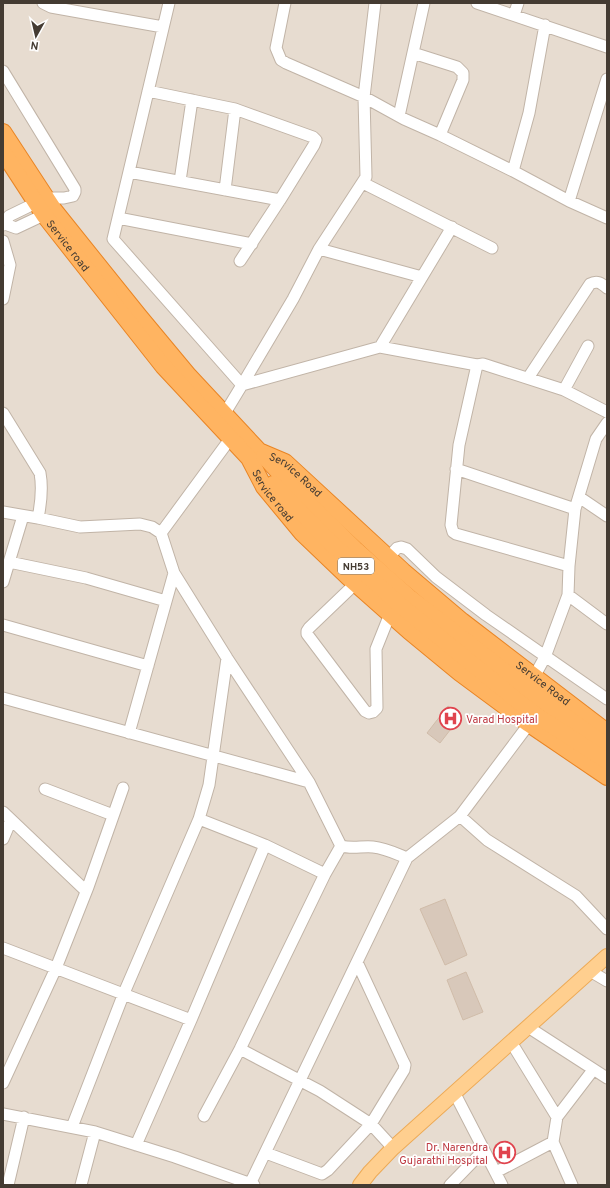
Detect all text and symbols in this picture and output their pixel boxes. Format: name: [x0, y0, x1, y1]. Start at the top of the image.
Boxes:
north arrow: [16, 16, 56, 56]
text: N: [30, 37, 40, 52]
street label: Service road: [43, 218, 92, 275]
street label: Service Road: [267, 450, 325, 501]
street label: Service road: [248, 467, 296, 525]
road number: NH53: [338, 558, 374, 574]
street label: Service Road: [512, 659, 572, 709]
hospital icon: Varad Hospital: [437, 706, 463, 732]
place label: Varad Hospital: [466, 713, 538, 727]
hospital icon: Dr. Narendra Gujarathi Hospital: [491, 1140, 517, 1166]
place label: Dr. Narendra Gujarathi Hospital: [399, 1141, 488, 1168]

